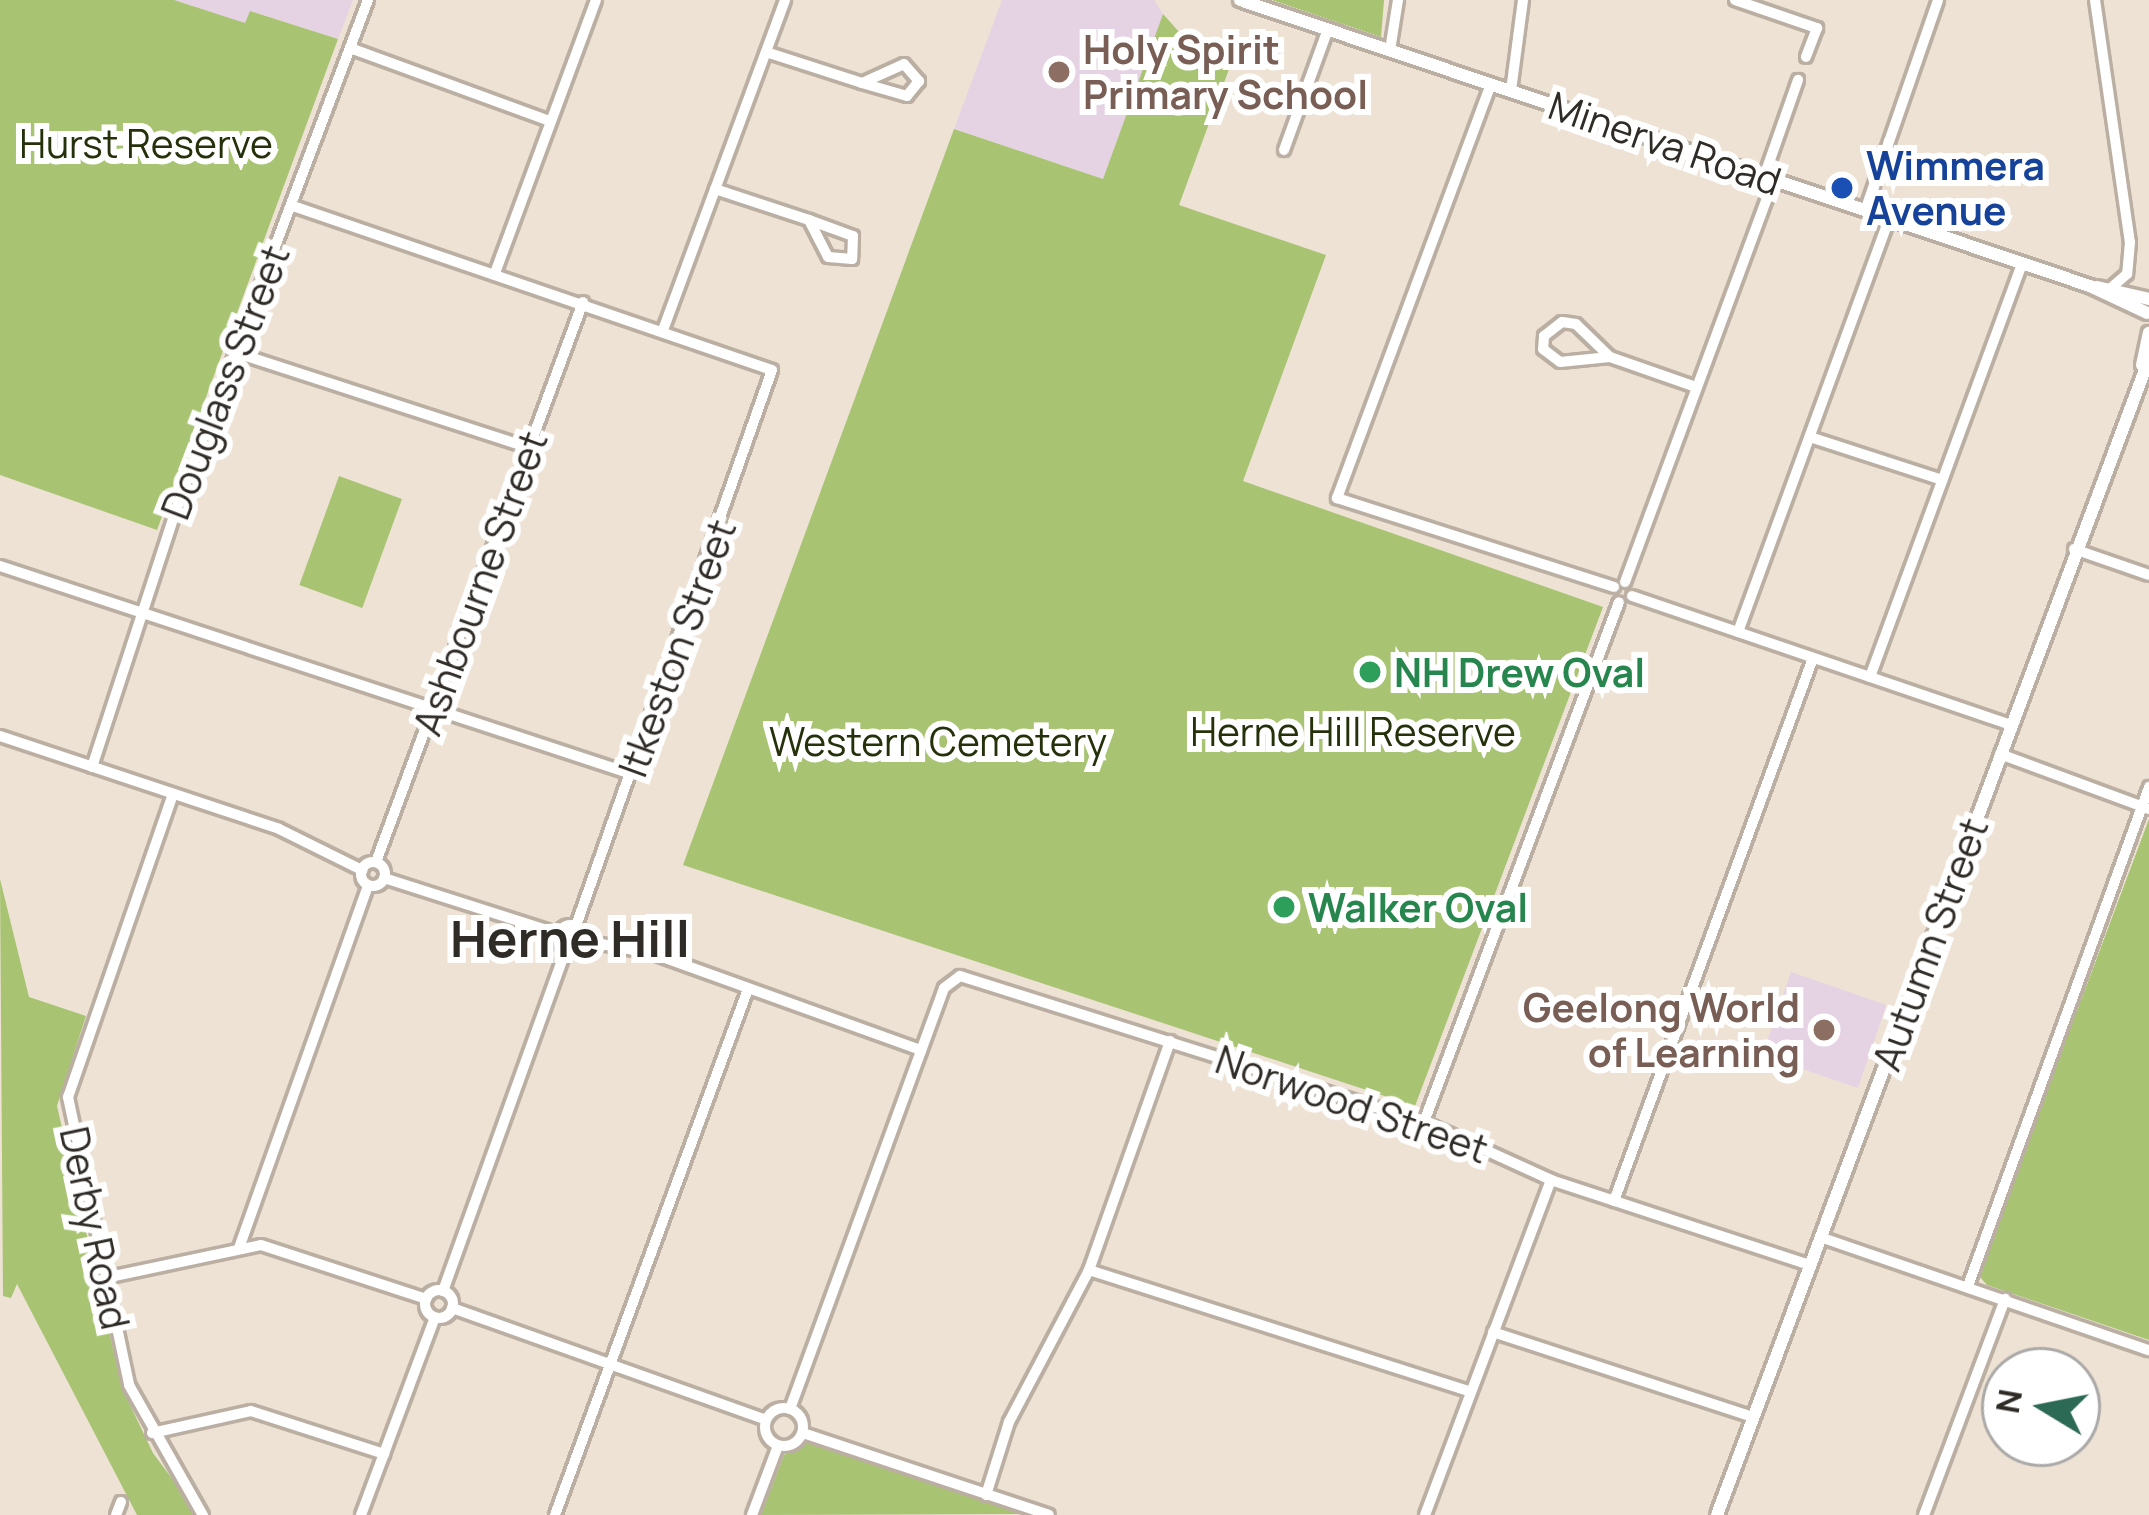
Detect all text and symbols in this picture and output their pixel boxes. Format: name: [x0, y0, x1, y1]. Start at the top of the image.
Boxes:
place label: Holy Spirit Primary School: [1083, 27, 1368, 118]
marker: Holy Spirit Primary School: [1046, 59, 1072, 85]
street label: Minerva Road: [1543, 81, 1787, 205]
park label: Hurst Reserve: [19, 120, 273, 166]
place label: Wimmera Avenue: [1866, 143, 2045, 234]
marker: Wimmera Avenue: [1829, 175, 1855, 201]
street label: Douglass Street: [151, 238, 299, 526]
street label: Ashbourne Street: [403, 425, 557, 741]
street label: Itkeston Street: [609, 513, 745, 783]
place label: NH Drew Oval: [1394, 649, 1645, 695]
marker: NH Drew Oval: [1357, 659, 1383, 685]
park label: Herne Hill Reserve: [1190, 708, 1516, 754]
park label: Western Cemetery: [769, 718, 1107, 764]
street label: Autumn Street: [1863, 811, 1997, 1077]
place label: Walker Oval: [1308, 884, 1528, 930]
marker: Walker Oval: [1271, 894, 1297, 920]
district label: Herne Hill: [450, 907, 690, 969]
place label: Geelong World of Learning: [1523, 985, 1800, 1076]
marker: Geelong World of Learning: [1811, 1017, 1837, 1043]
street label: Norwood Street: [1210, 1036, 1494, 1172]
street label: Derby Road: [51, 1122, 139, 1334]
north arrow: [1981, 1347, 2101, 1467]
text: N: [1984, 1386, 2032, 1417]

